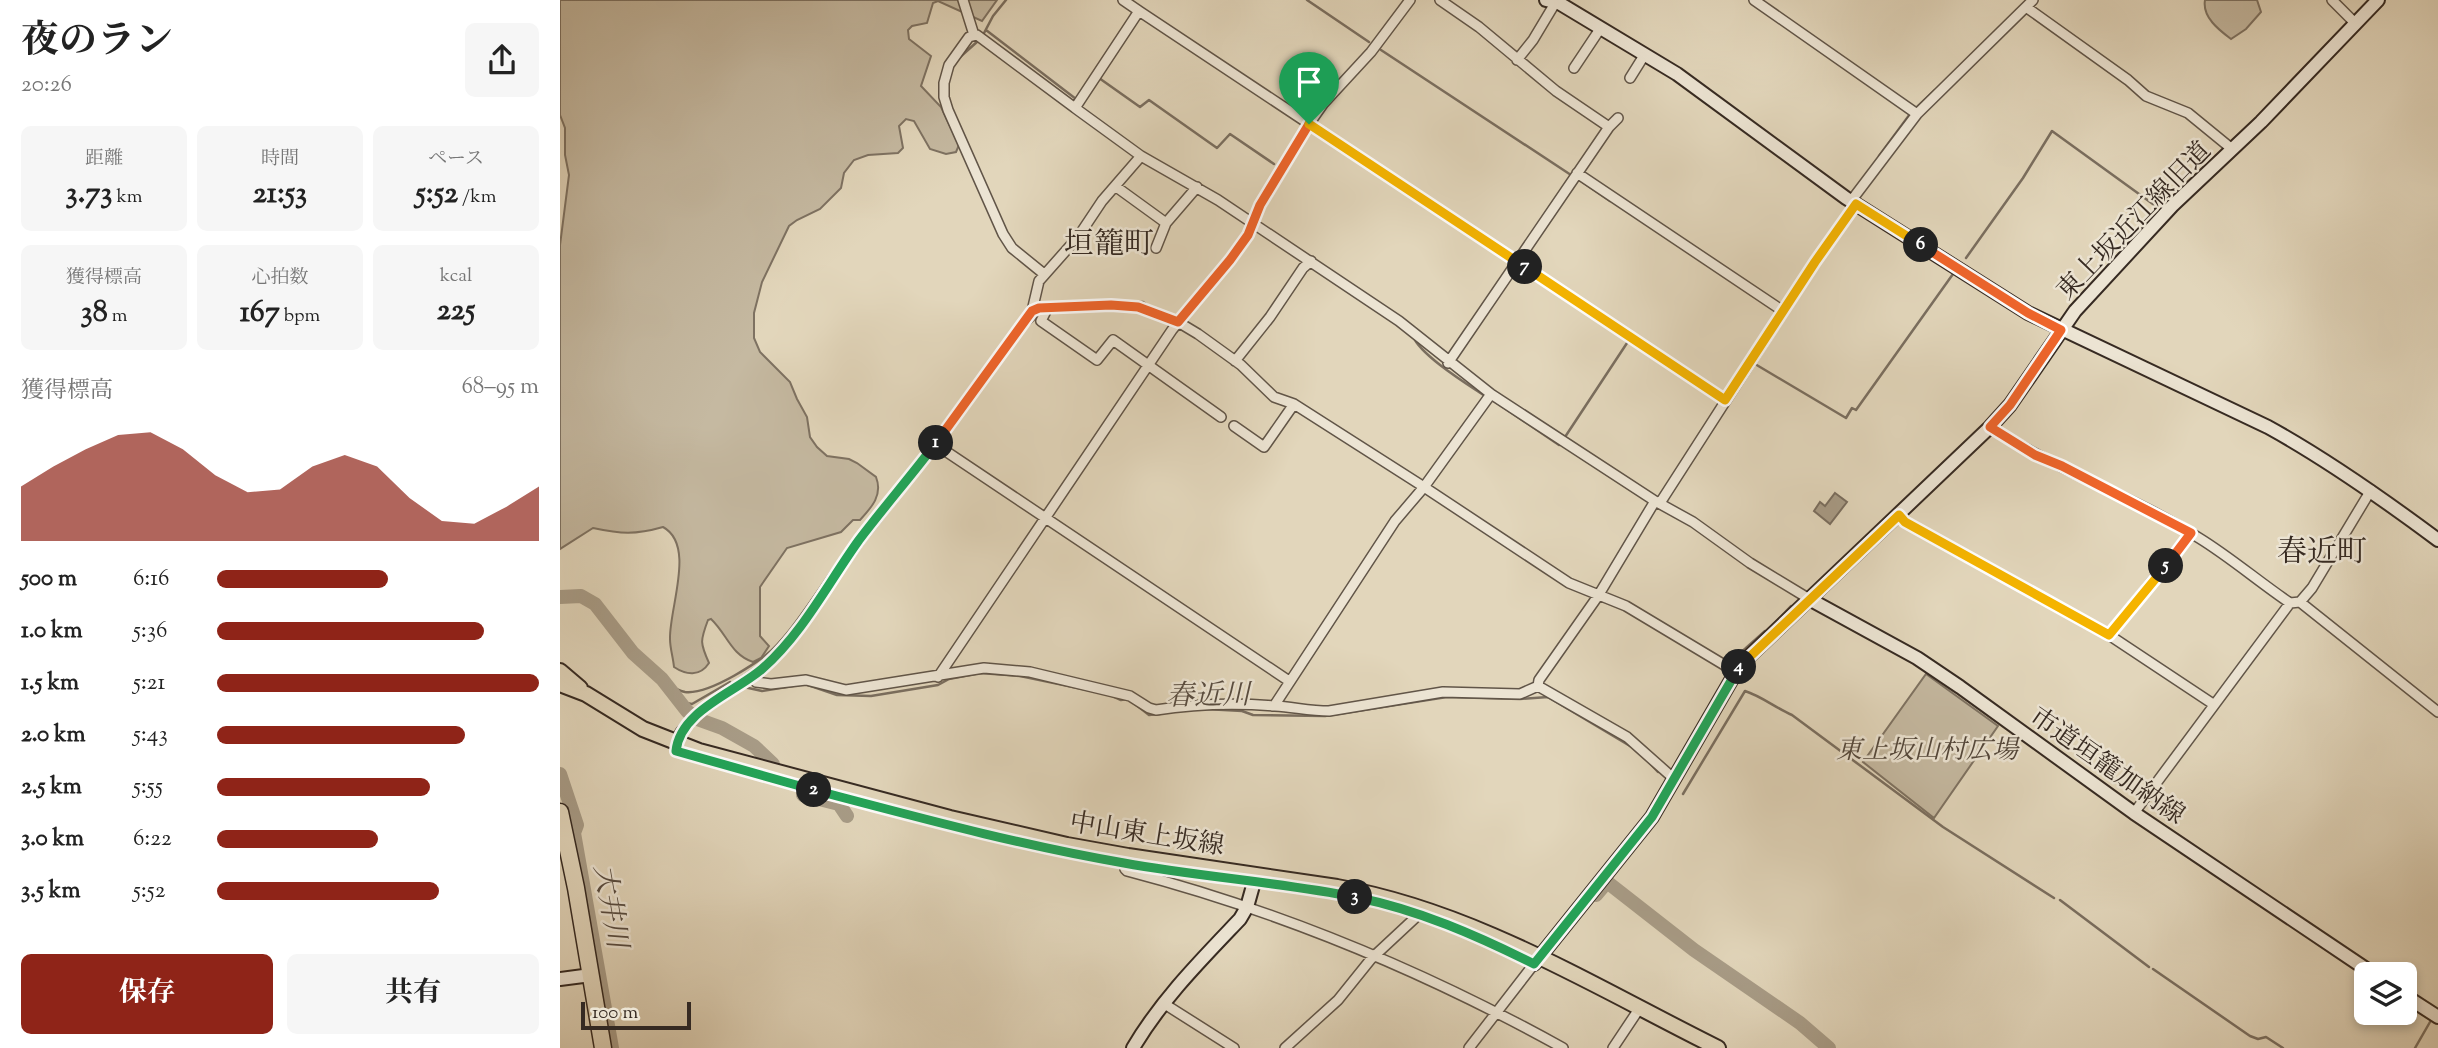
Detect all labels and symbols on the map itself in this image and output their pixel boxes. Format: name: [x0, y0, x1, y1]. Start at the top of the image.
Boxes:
pin: [1279, 52, 1339, 124]
street label: 東上坂近江線旧道: [2049, 134, 2220, 309]
district label: 垣籠町: [1064, 224, 1154, 267]
pin: 6: [1904, 228, 1938, 262]
pin: 7: [1508, 250, 1542, 284]
pin: 1: [918, 426, 954, 460]
district label: 春近町: [2277, 532, 2367, 575]
pin: 5: [2148, 548, 2184, 584]
pin: 4: [1722, 650, 1756, 684]
water label: 春近川: [1166, 676, 1253, 718]
street label: 市道垣籠加納線: [2021, 700, 2192, 834]
park label: 東上坂山村広場: [1836, 733, 2020, 770]
pin: 2: [796, 772, 832, 808]
street label: 中山東上坂線: [1067, 805, 1227, 866]
water label: 大井川: [582, 862, 637, 954]
pin: 3: [1338, 880, 1372, 914]
scale bar: [581, 999, 691, 1031]

